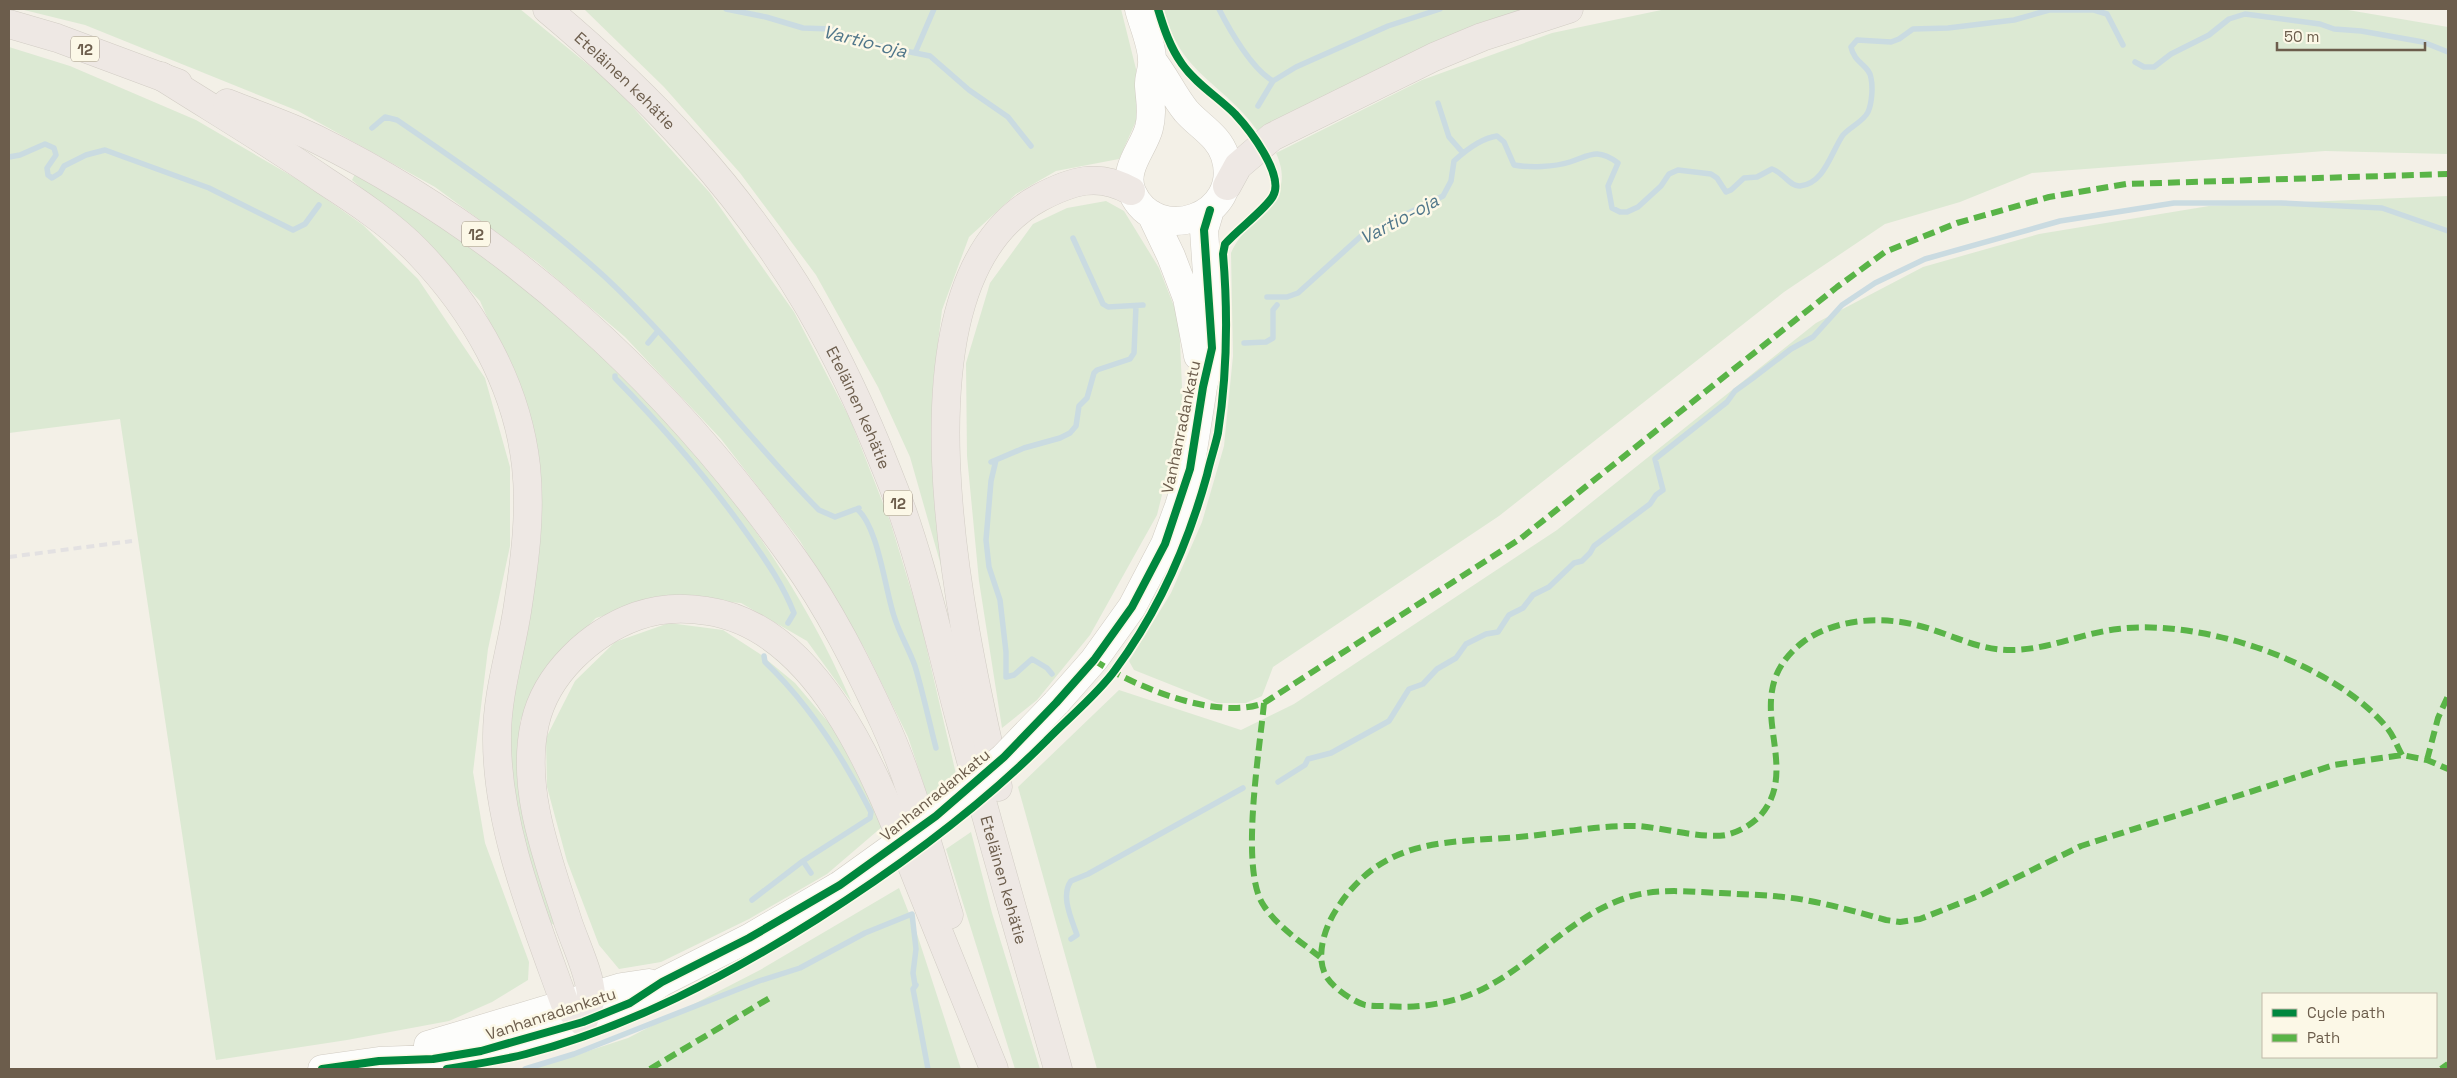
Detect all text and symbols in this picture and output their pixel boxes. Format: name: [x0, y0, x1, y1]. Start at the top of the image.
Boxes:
water label: Vartio-oja: [821, 19, 910, 63]
scale bar: [2277, 20, 2424, 52]
street label: Eteläinen kehätie: [570, 27, 680, 134]
text: 50 m: [2284, 27, 2319, 46]
road number: 12: [71, 36, 99, 62]
water label: Vartio-oja: [1356, 188, 1443, 249]
road number: 12: [462, 222, 490, 246]
street label: Eteläinen kehätie: [822, 342, 896, 472]
street label: Vanhanradankatu: [1157, 359, 1205, 495]
road number: 12: [884, 490, 912, 516]
street label: Vanhanradankatu: [876, 744, 994, 846]
street label: Eteläinen kehätie: [976, 813, 1032, 947]
street label: Vanhanradankatu: [483, 983, 619, 1045]
legend: [2262, 993, 2437, 1058]
text: Cycle path: [2307, 1003, 2385, 1022]
text: Path: [2307, 1028, 2340, 1047]

